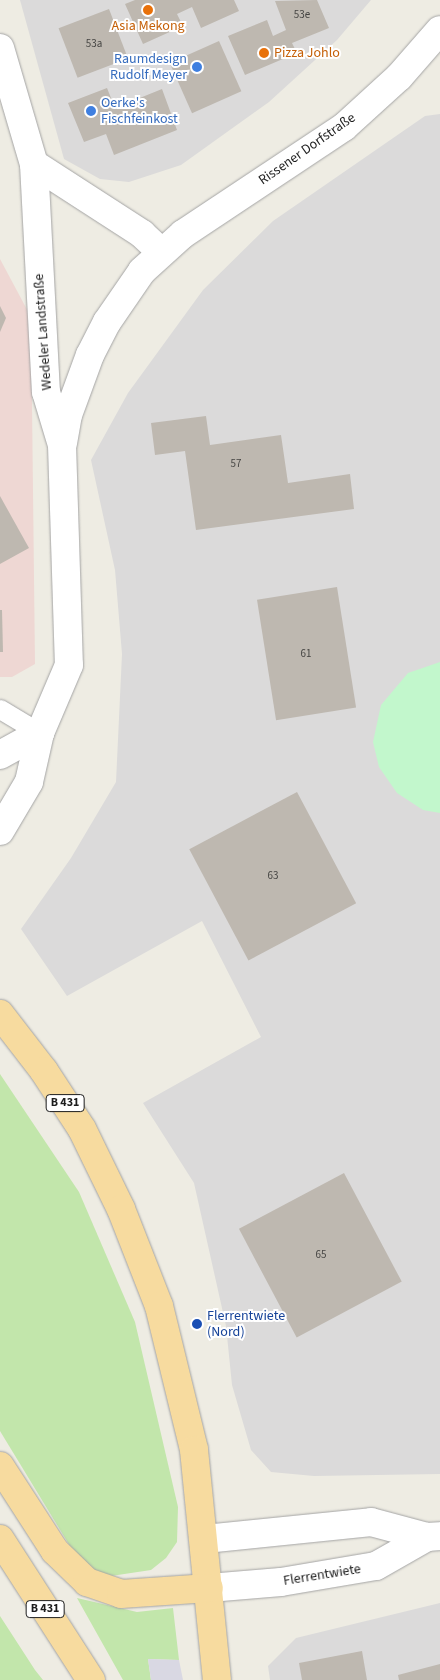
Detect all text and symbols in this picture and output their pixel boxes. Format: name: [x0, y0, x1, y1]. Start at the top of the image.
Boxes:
marker: Asia Mekong: [142, 4, 154, 16]
house number: 53e: [294, 8, 310, 22]
place label: Asia Mekong: [111, 18, 185, 34]
house number: 53a: [86, 37, 102, 51]
place label: Pizza Johlo: [274, 45, 340, 61]
marker: Pizza Johlo: [258, 47, 270, 59]
place label: Raumdesign Rudolf Meyer: [110, 51, 187, 84]
marker: Raumdesign Rudolf Meyer: [191, 61, 203, 73]
place label: Oerke's Fischfeinkost: [101, 95, 178, 128]
marker: Oerke's Fischfeinkost: [85, 105, 97, 117]
street label: Rissener Dorfstraße: [255, 109, 359, 189]
street label: Wedeler Landstraße: [31, 273, 55, 391]
house number: 57: [231, 457, 241, 471]
house number: 61: [301, 647, 311, 661]
house number: 63: [268, 869, 278, 883]
road number: B 431: [45, 1094, 85, 1112]
house number: 65: [316, 1248, 326, 1262]
place label: Flerrentwiete (Nord): [207, 1308, 285, 1340]
marker: Flerrentwiete (Nord): [191, 1318, 203, 1330]
street label: Flerrentwiete: [282, 1561, 362, 1589]
road number: B 431: [25, 1600, 65, 1618]

